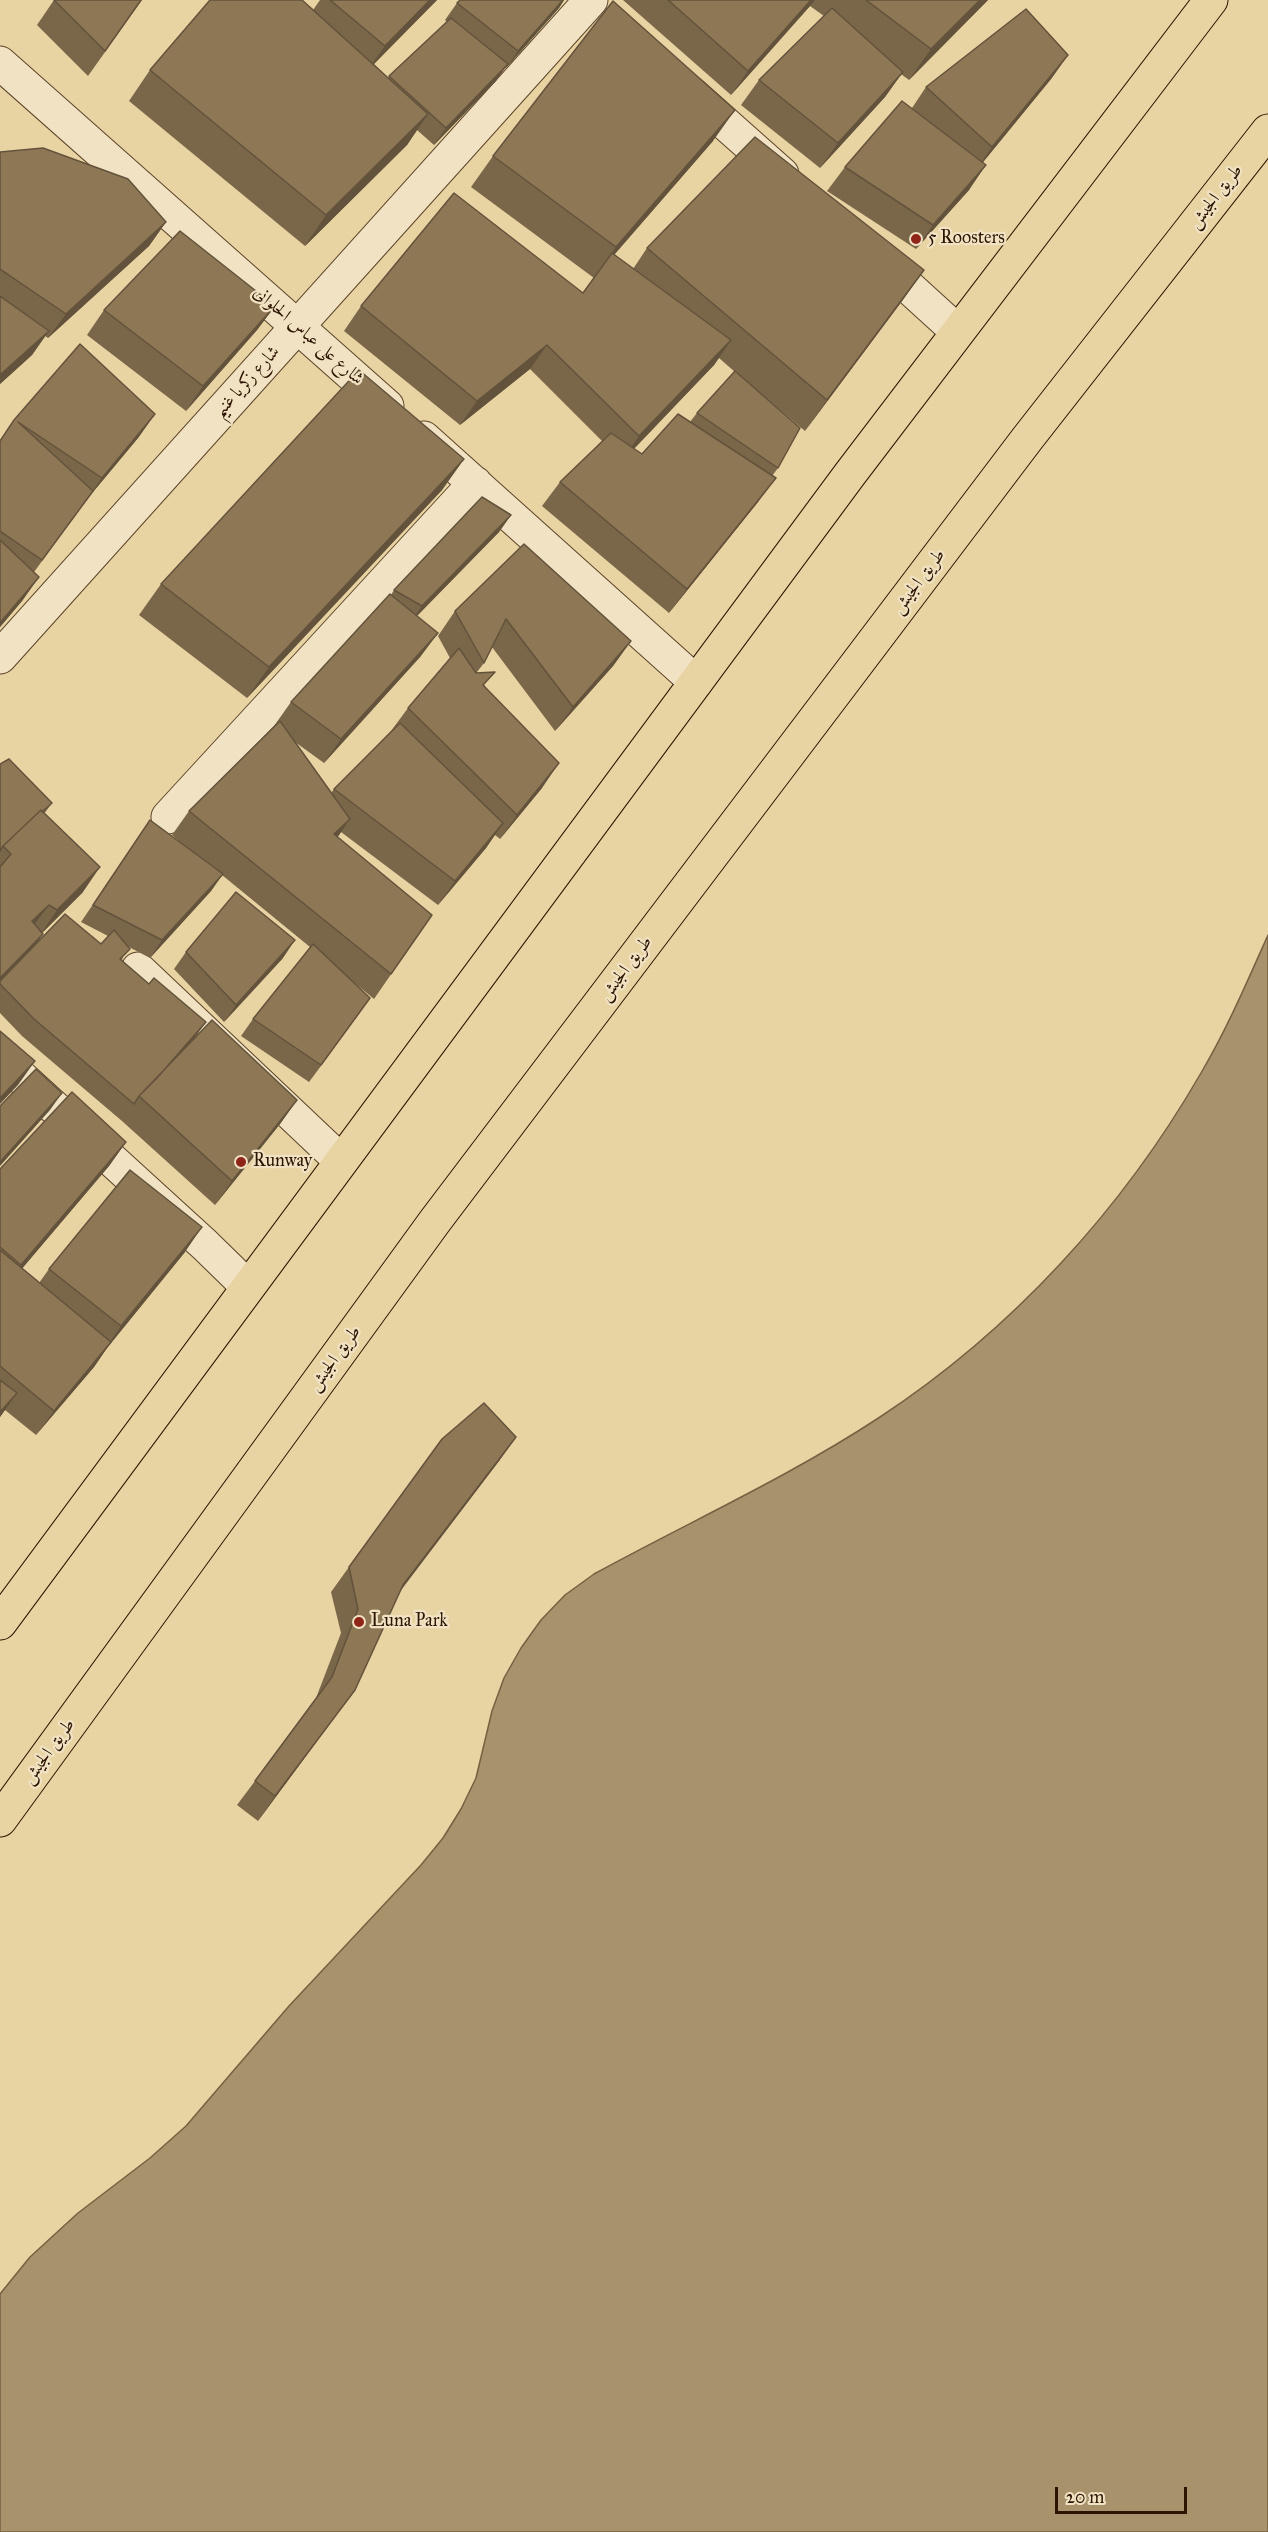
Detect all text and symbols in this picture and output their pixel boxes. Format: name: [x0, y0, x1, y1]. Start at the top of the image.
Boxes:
street label: طريق الجيش: [1184, 160, 1248, 234]
place label: 5 Roosters: [928, 228, 1005, 250]
marker: 5 Roosters: [909, 232, 923, 246]
street label: شارع على عباس الحلوانى: [248, 282, 368, 390]
street label: شارع زكريا غنيم: [209, 342, 285, 422]
street label: طريق الجيش: [888, 545, 950, 619]
street label: طريق الجيش: [595, 932, 657, 1006]
place label: Runway: [253, 1151, 312, 1173]
marker: Runway: [234, 1155, 248, 1169]
street label: طريق الجيش: [304, 1322, 366, 1396]
place label: Luna Park: [371, 1611, 448, 1633]
marker: Luna Park: [352, 1615, 366, 1629]
street label: طريق الجيش: [18, 1715, 80, 1789]
scale bar: [1058, 2475, 1190, 2513]
text: 20 m: [1066, 2486, 1104, 2508]

